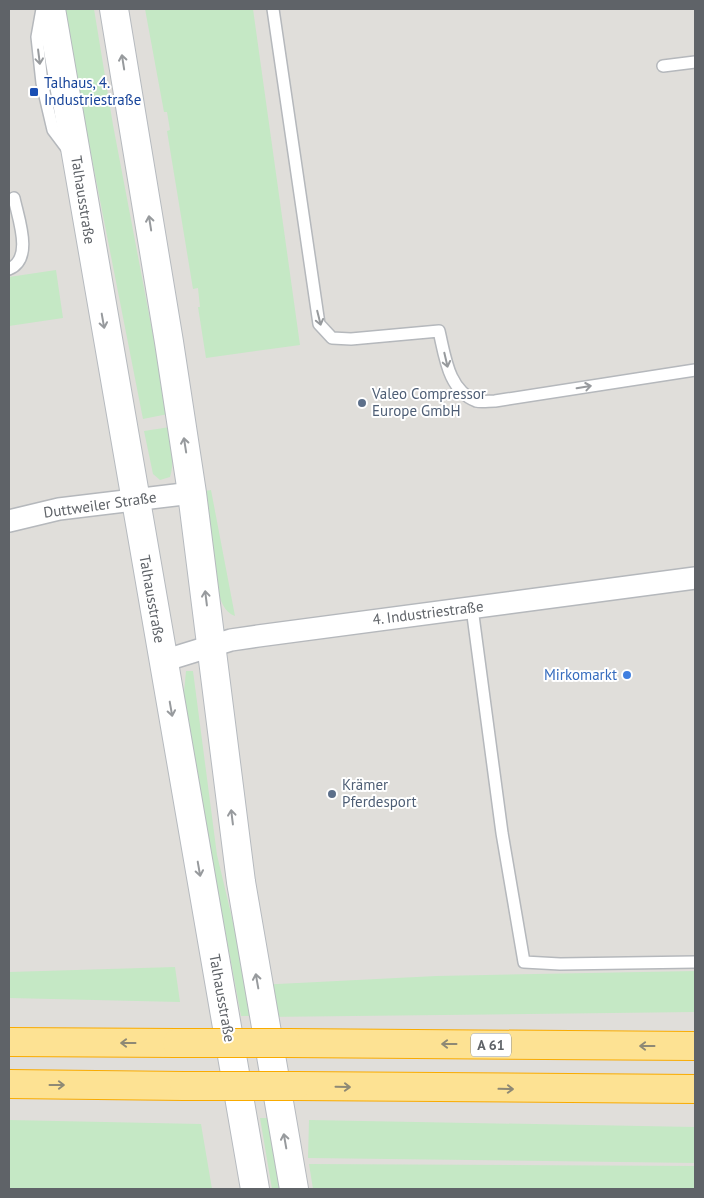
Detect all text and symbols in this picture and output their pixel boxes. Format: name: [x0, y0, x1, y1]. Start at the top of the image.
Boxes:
one-way arrow: [34, 48, 44, 64]
one-way arrow: [118, 55, 128, 71]
place label: Talhaus, 4. Industriestraße: [44, 73, 141, 109]
marker: Talhaus, 4. Industriestraße: [28, 86, 40, 98]
street label: Talhausstraße: [67, 154, 100, 245]
one-way arrow: [145, 215, 155, 231]
one-way arrow: [315, 310, 324, 326]
one-way arrow: [99, 312, 109, 328]
one-way arrow: [442, 352, 451, 368]
one-way arrow: [576, 382, 592, 392]
place label: Valeo Compressor Europe GmbH: [371, 384, 486, 420]
marker: Valeo Compressor Europe GmbH: [356, 397, 368, 409]
one-way arrow: [179, 438, 189, 454]
street label: Duttweiler Straße: [42, 487, 158, 522]
street label: Talhausstraße: [135, 553, 170, 644]
one-way arrow: [201, 590, 211, 606]
street label: 4. Industriestraße: [371, 596, 484, 629]
place label: Mirkomarkt: [544, 665, 617, 684]
marker: Mirkomarkt: [621, 669, 633, 681]
one-way arrow: [166, 700, 176, 716]
place label: Krämer Pferdesport: [342, 775, 417, 811]
marker: Krämer Pferdesport: [326, 788, 338, 800]
one-way arrow: [227, 809, 237, 825]
one-way arrow: [195, 860, 205, 876]
street label: Talhausstraße: [205, 952, 240, 1043]
one-way arrow: [251, 974, 261, 990]
road number: A 61: [471, 1034, 511, 1056]
one-way arrow: [120, 1038, 136, 1048]
one-way arrow: [441, 1040, 457, 1049]
one-way arrow: [639, 1041, 655, 1051]
one-way arrow: [49, 1080, 65, 1090]
one-way arrow: [335, 1082, 351, 1091]
one-way arrow: [498, 1084, 514, 1093]
one-way arrow: [280, 1134, 290, 1150]

